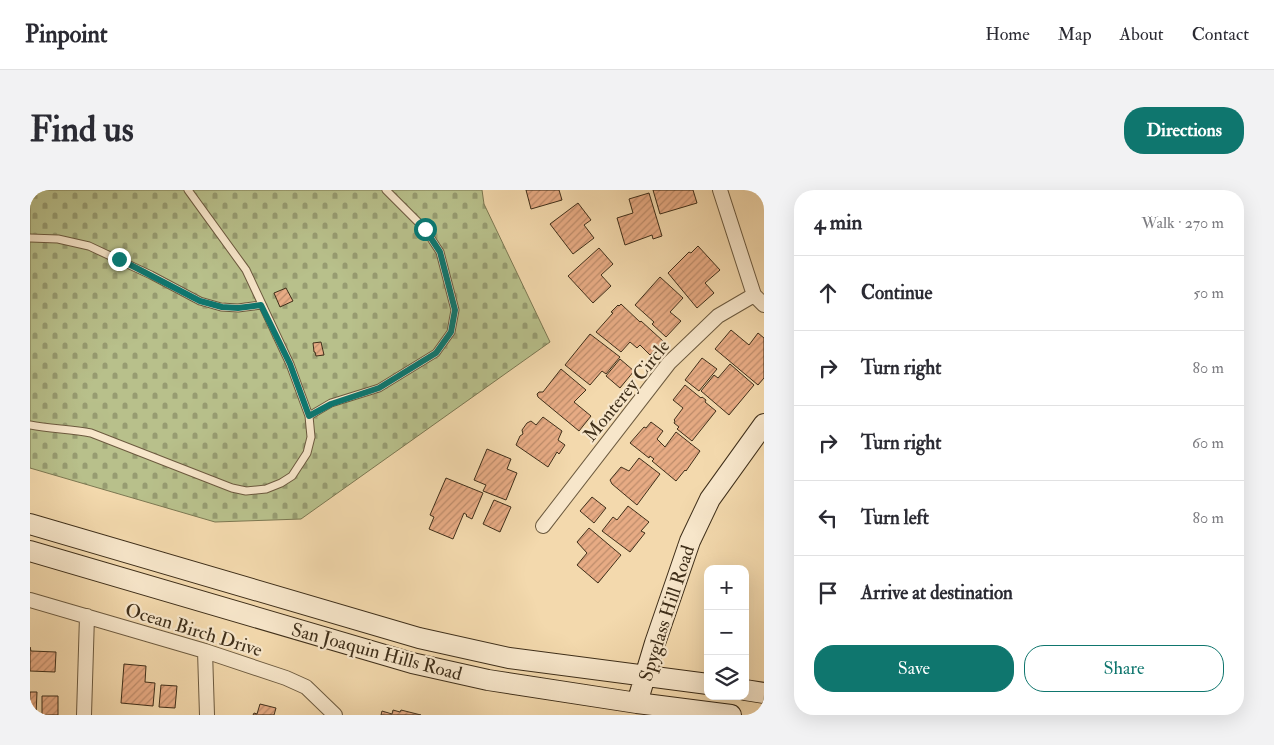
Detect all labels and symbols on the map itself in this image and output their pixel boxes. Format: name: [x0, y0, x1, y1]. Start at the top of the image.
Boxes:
route start: [414, 218, 437, 241]
route end: [108, 248, 131, 271]
street label: Monterey Circle: [578, 335, 675, 447]
street label: Spyglass Hill Road: [634, 542, 701, 685]
street label: Ocean Birch Drive: [122, 598, 265, 662]
street label: San Joaquin Hills Road: [289, 618, 465, 686]

